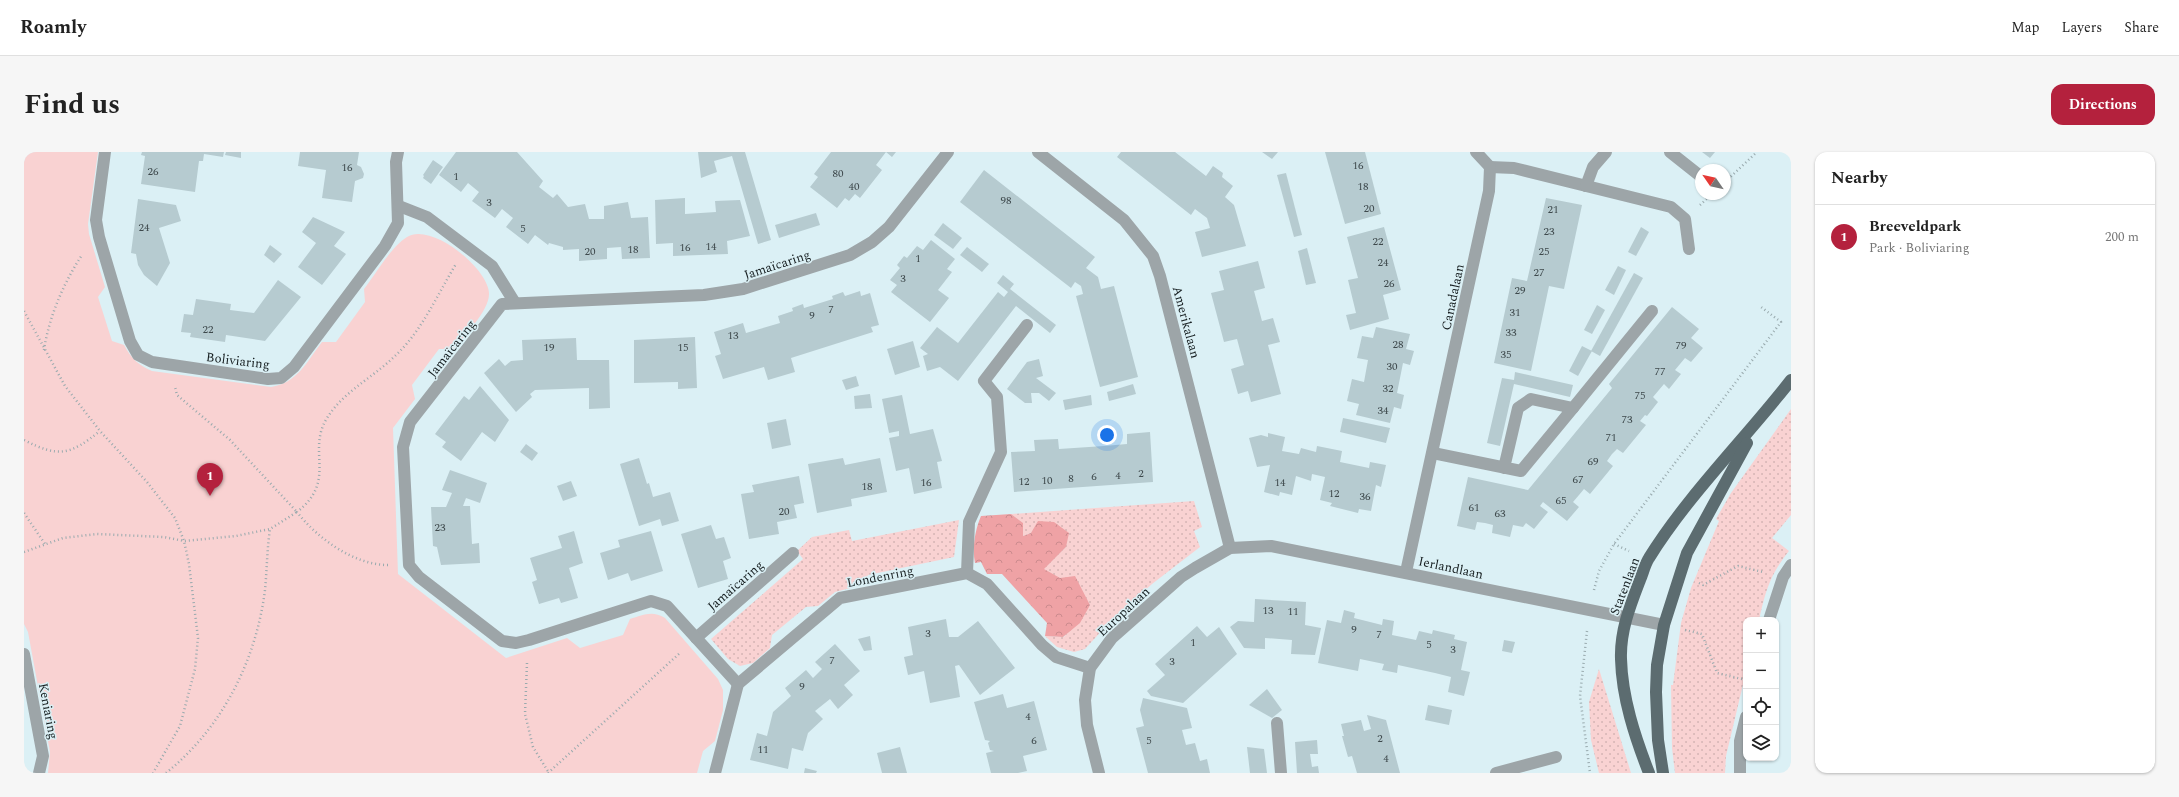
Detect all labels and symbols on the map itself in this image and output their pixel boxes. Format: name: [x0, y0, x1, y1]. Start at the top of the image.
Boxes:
house number: 16: [1353, 157, 1364, 174]
house number: 16: [342, 159, 353, 176]
house number: 26: [148, 163, 159, 180]
north arrow: [1695, 164, 1731, 200]
house number: 80: [833, 165, 844, 182]
house number: 1: [453, 168, 459, 185]
house number: 40: [849, 178, 860, 195]
house number: 18: [1358, 178, 1369, 195]
house number: 98: [1001, 192, 1012, 209]
house number: 3: [486, 194, 492, 211]
house number: 20: [1364, 200, 1375, 217]
house number: 21: [1548, 201, 1559, 218]
house number: 24: [139, 219, 150, 236]
house number: 5: [520, 220, 526, 237]
house number: 23: [1544, 223, 1555, 240]
house number: 22: [1373, 233, 1384, 250]
house number: 14: [706, 238, 717, 255]
house number: 16: [680, 239, 691, 256]
house number: 18: [628, 241, 639, 258]
house number: 20: [585, 243, 596, 260]
house number: 25: [1539, 243, 1550, 260]
street label: Jamaïcaring: [741, 245, 813, 285]
house number: 1: [915, 250, 921, 267]
house number: 24: [1378, 254, 1389, 271]
street label: Canadalaan: [1436, 262, 1470, 332]
house number: 27: [1534, 264, 1545, 281]
house number: 3: [900, 270, 906, 287]
house number: 26: [1384, 275, 1395, 292]
house number: 29: [1515, 282, 1526, 299]
street label: Amerikalaan: [1167, 284, 1205, 361]
house number: 7: [828, 301, 834, 318]
house number: 31: [1510, 304, 1521, 321]
house number: 9: [809, 307, 815, 324]
street label: Jamaïcaring: [423, 315, 481, 382]
house number: 22: [203, 321, 214, 338]
house number: 33: [1506, 324, 1517, 341]
house number: 13: [728, 327, 739, 344]
house number: 28: [1393, 336, 1404, 353]
house number: 79: [1676, 337, 1687, 354]
house number: 19: [544, 339, 555, 356]
house number: 15: [678, 339, 689, 356]
house number: 35: [1501, 346, 1512, 363]
street label: Boliviaring: [205, 347, 271, 375]
house number: 30: [1387, 358, 1398, 375]
house number: 77: [1655, 363, 1666, 380]
house number: 32: [1383, 380, 1394, 397]
house number: 75: [1635, 387, 1646, 404]
house number: 34: [1378, 402, 1389, 419]
house number: 73: [1622, 411, 1633, 428]
your location: [1097, 425, 1117, 445]
house number: 71: [1606, 429, 1617, 446]
house number: 69: [1588, 453, 1599, 470]
pin: 1: [197, 463, 223, 496]
house number: 2: [1138, 465, 1144, 482]
house number: 4: [1115, 467, 1121, 484]
house number: 6: [1091, 468, 1097, 485]
house number: 8: [1068, 470, 1074, 487]
house number: 67: [1573, 471, 1584, 488]
house number: 10: [1042, 472, 1053, 489]
house number: 12: [1019, 473, 1030, 490]
house number: 16: [921, 474, 932, 491]
house number: 14: [1275, 474, 1286, 491]
house number: 18: [862, 478, 873, 495]
house number: 12: [1329, 485, 1340, 502]
house number: 36: [1360, 488, 1371, 505]
house number: 65: [1556, 492, 1567, 509]
house number: 61: [1469, 499, 1480, 516]
house number: 20: [779, 503, 790, 520]
house number: 63: [1495, 505, 1506, 522]
house number: 23: [435, 519, 446, 536]
street label: Ierlandlaan: [1417, 551, 1485, 585]
street label: Statenlaan: [1605, 554, 1645, 618]
street label: Jamaïcaring: [703, 556, 768, 616]
street label: Londenring: [845, 561, 915, 593]
street label: Europalaan: [1093, 582, 1155, 641]
house number: 13: [1263, 602, 1274, 619]
house number: 11: [1288, 603, 1299, 620]
house number: 9: [1351, 621, 1357, 638]
house number: 3: [925, 625, 931, 642]
house number: 7: [1376, 626, 1382, 643]
house number: 1: [1190, 634, 1196, 651]
house number: 5: [1426, 636, 1432, 653]
house number: 3: [1450, 641, 1456, 658]
house number: 7: [829, 652, 835, 669]
house number: 3: [1169, 653, 1175, 670]
house number: 9: [799, 678, 805, 695]
street label: Keniaring: [33, 681, 63, 741]
house number: 4: [1025, 708, 1031, 725]
house number: 2: [1377, 730, 1383, 747]
house number: 6: [1031, 732, 1037, 749]
house number: 5: [1146, 732, 1152, 749]
house number: 11: [758, 741, 769, 758]
house number: 4: [1383, 750, 1389, 767]

